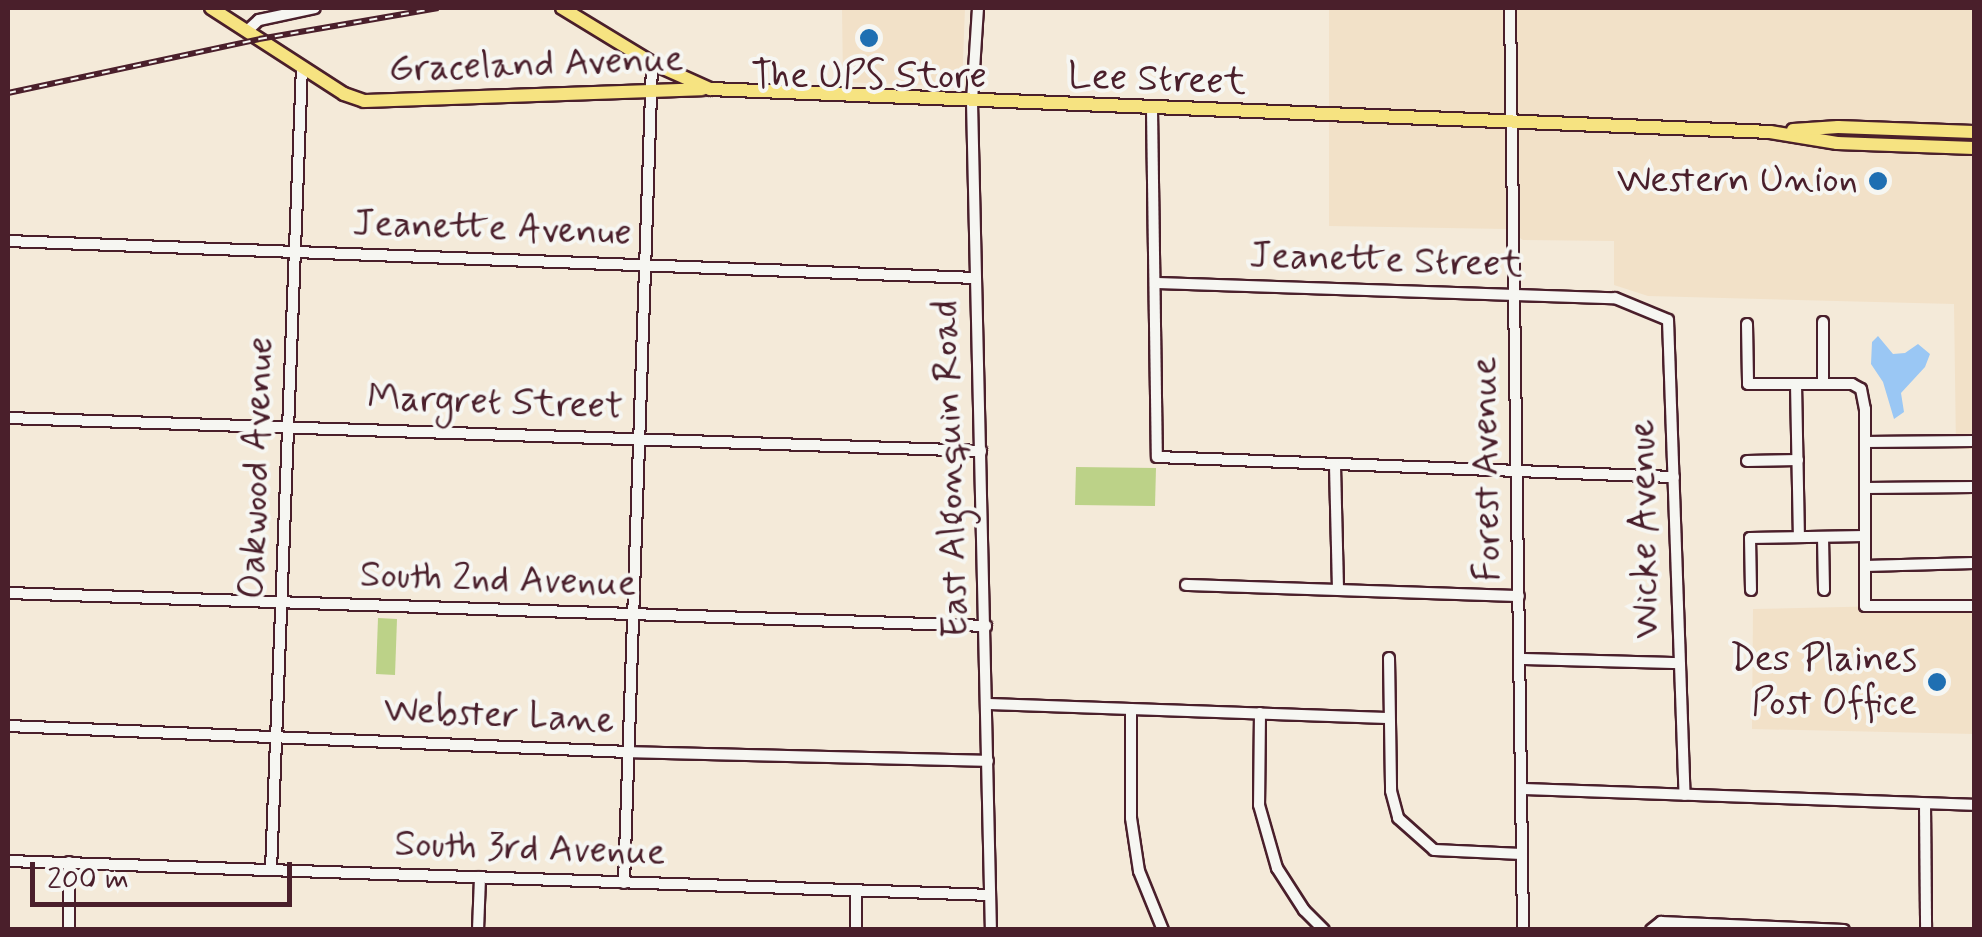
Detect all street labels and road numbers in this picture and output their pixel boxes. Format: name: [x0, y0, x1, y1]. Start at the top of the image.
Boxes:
street label: Graceland Avenue: [388, 37, 684, 93]
street label: Lee Street: [1067, 54, 1247, 106]
street label: Jeanette Avenue: [349, 201, 635, 257]
street label: Jeanette Street: [1248, 233, 1524, 289]
street label: East Algonquin Road: [922, 302, 980, 636]
street label: Oakwood Avenue: [230, 334, 284, 602]
street label: Forest Avenue: [1462, 356, 1512, 582]
street label: Margret Street: [367, 376, 623, 430]
street label: Wicke Avenue: [1620, 416, 1670, 642]
street label: South 2nd Avenue: [358, 552, 638, 608]
street label: Webster Lane: [385, 687, 613, 745]
street label: South 3rd Avenue: [392, 821, 668, 877]

